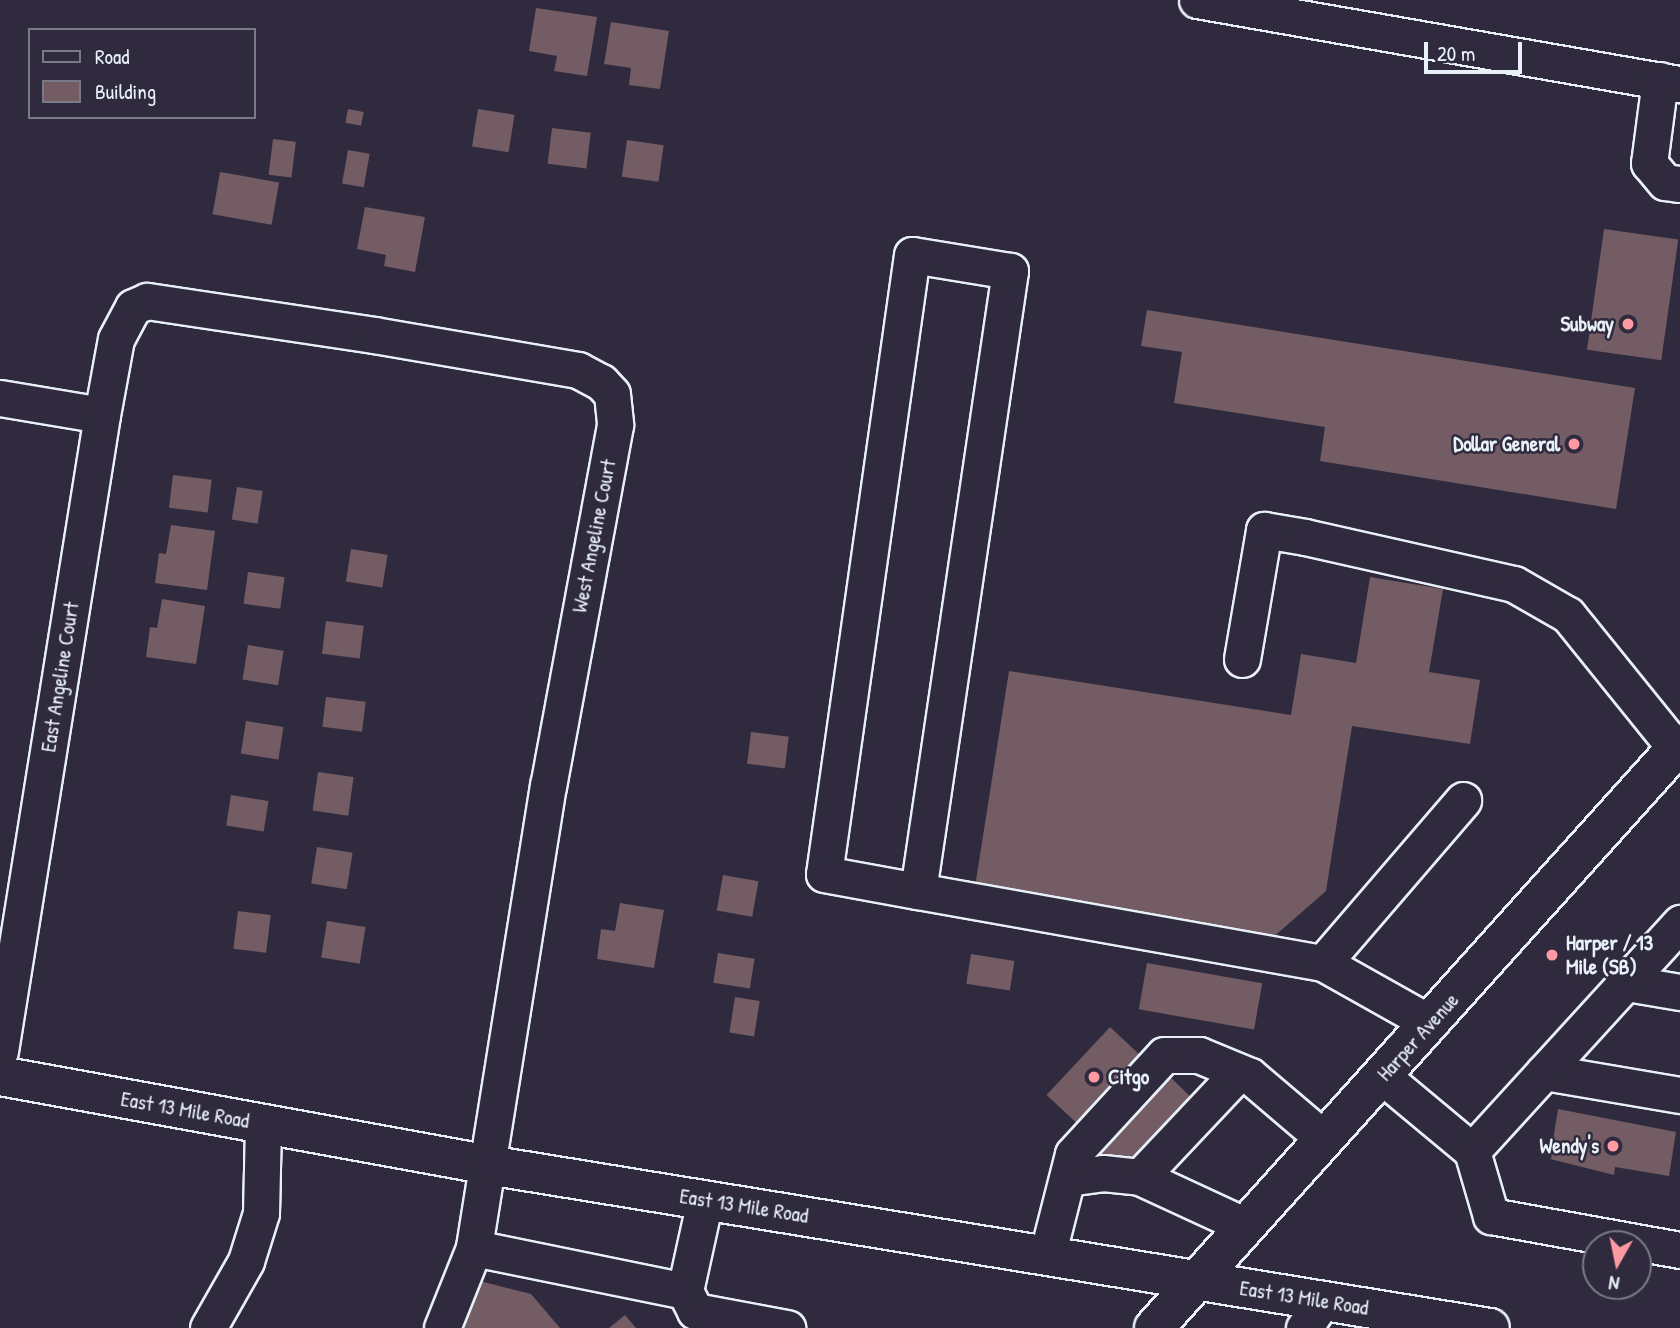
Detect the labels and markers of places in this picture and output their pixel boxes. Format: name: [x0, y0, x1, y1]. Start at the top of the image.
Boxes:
place label: Subway: [1560, 311, 1614, 337]
marker: Subway: [1620, 316, 1636, 332]
place label: Dollar General: [1453, 431, 1560, 457]
marker: Dollar General: [1566, 436, 1582, 452]
place label: Harper / 13 Mile (SB): [1566, 930, 1653, 980]
marker: Harper / 13 Mile (SB): [1544, 947, 1560, 963]
place label: Citgo: [1108, 1064, 1149, 1090]
marker: Citgo: [1086, 1069, 1102, 1085]
place label: Wendy's: [1540, 1133, 1599, 1159]
marker: Wendy's: [1605, 1138, 1621, 1154]

